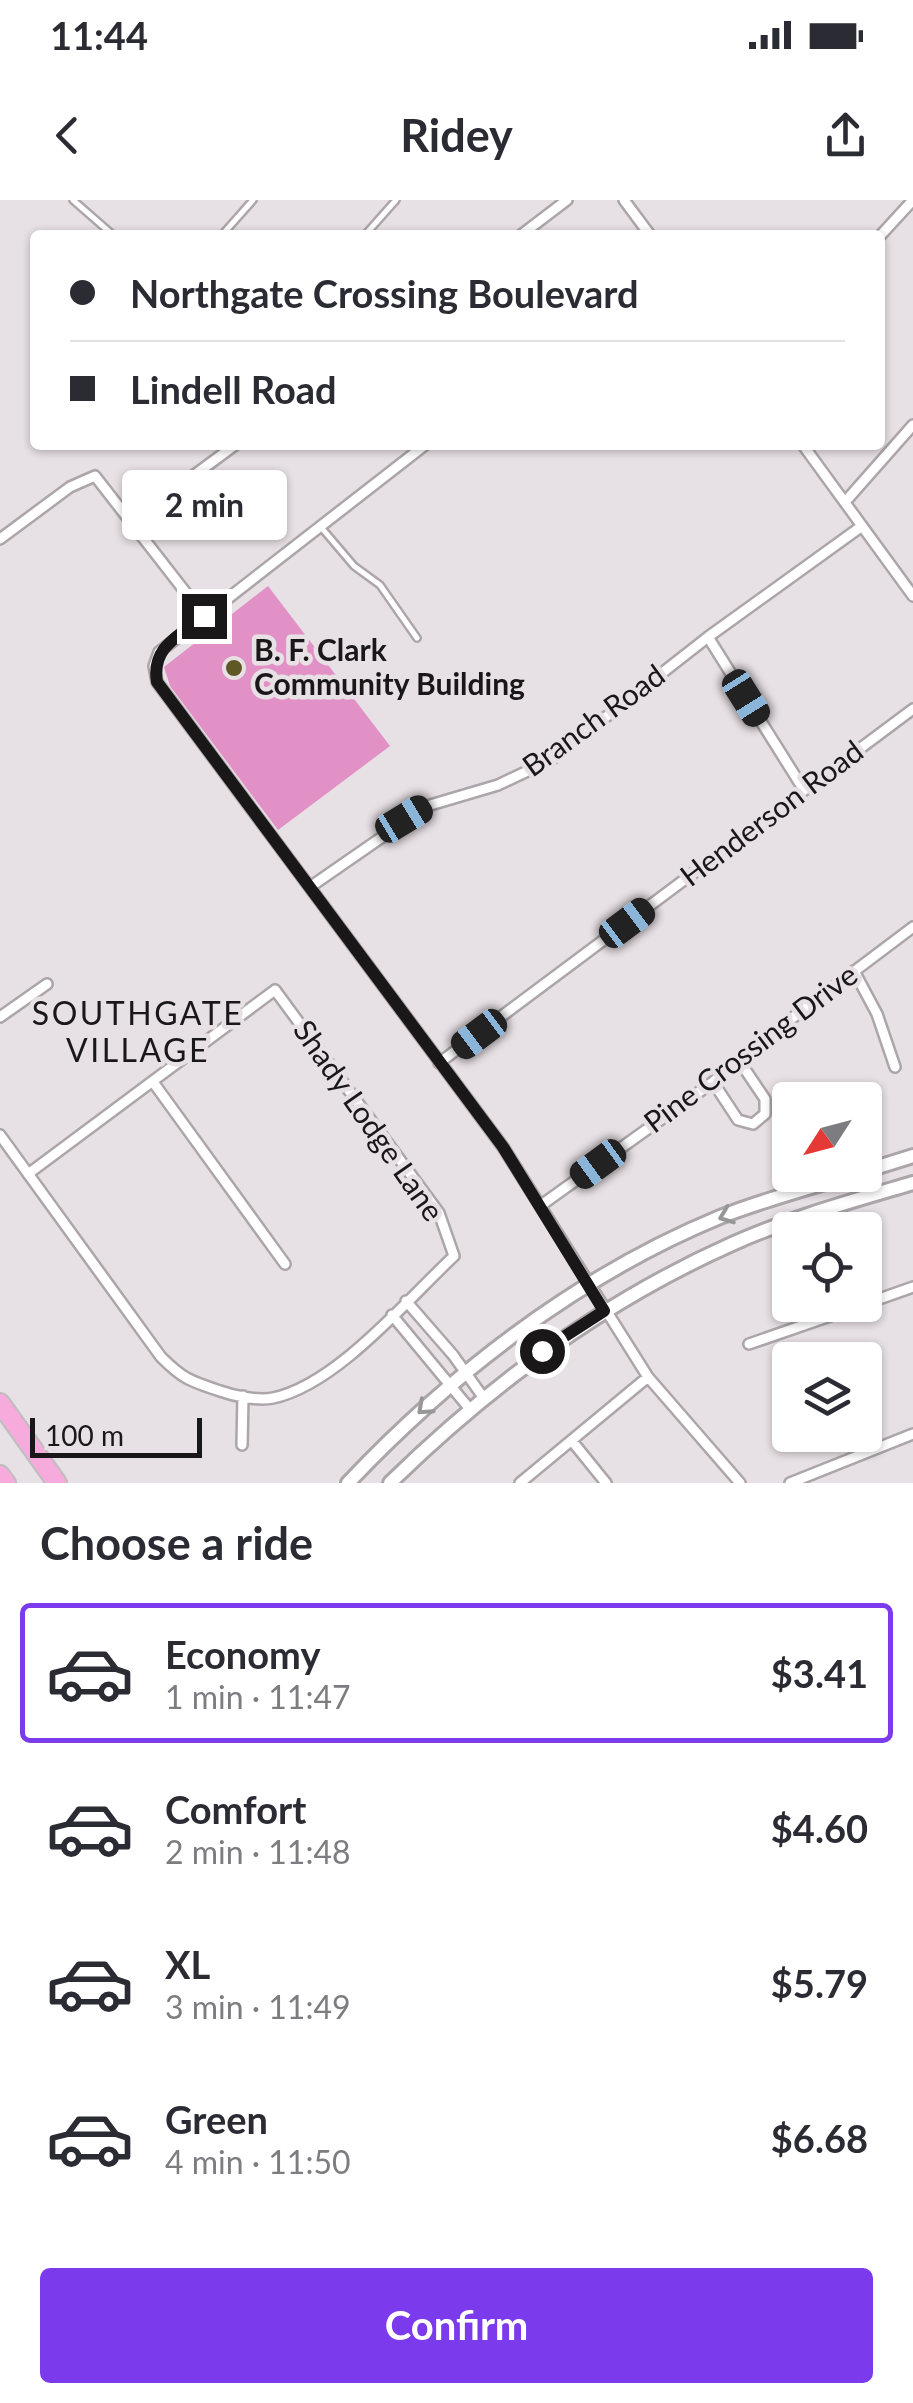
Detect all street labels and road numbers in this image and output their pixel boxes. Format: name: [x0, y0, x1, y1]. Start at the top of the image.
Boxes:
street label: Branch Road: [515, 656, 671, 783]
street label: Henderson Road: [672, 732, 869, 893]
street label: Pine Crossing Drive: [636, 956, 863, 1139]
street label: Shady Lodge Lane: [287, 1013, 452, 1227]

